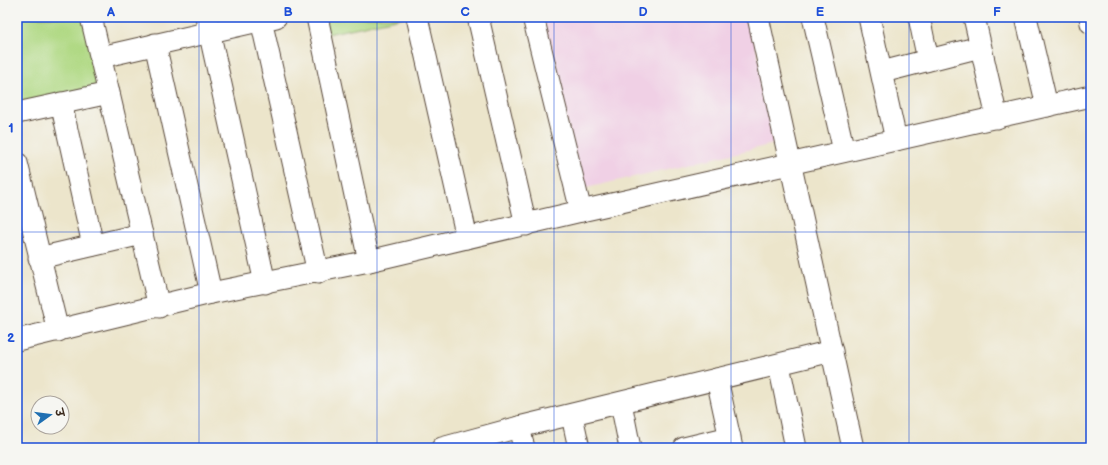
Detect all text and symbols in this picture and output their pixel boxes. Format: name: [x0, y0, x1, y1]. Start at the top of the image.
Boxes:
text: A: [106, 4, 115, 20]
text: B: [283, 4, 293, 20]
text: C: [460, 4, 470, 20]
text: D: [638, 4, 648, 20]
text: E: [816, 4, 825, 20]
text: F: [993, 4, 1001, 20]
text: 1: [8, 120, 14, 136]
text: 2: [7, 330, 15, 346]
north arrow: [30, 395, 70, 435]
text: उ: [52, 407, 67, 419]

